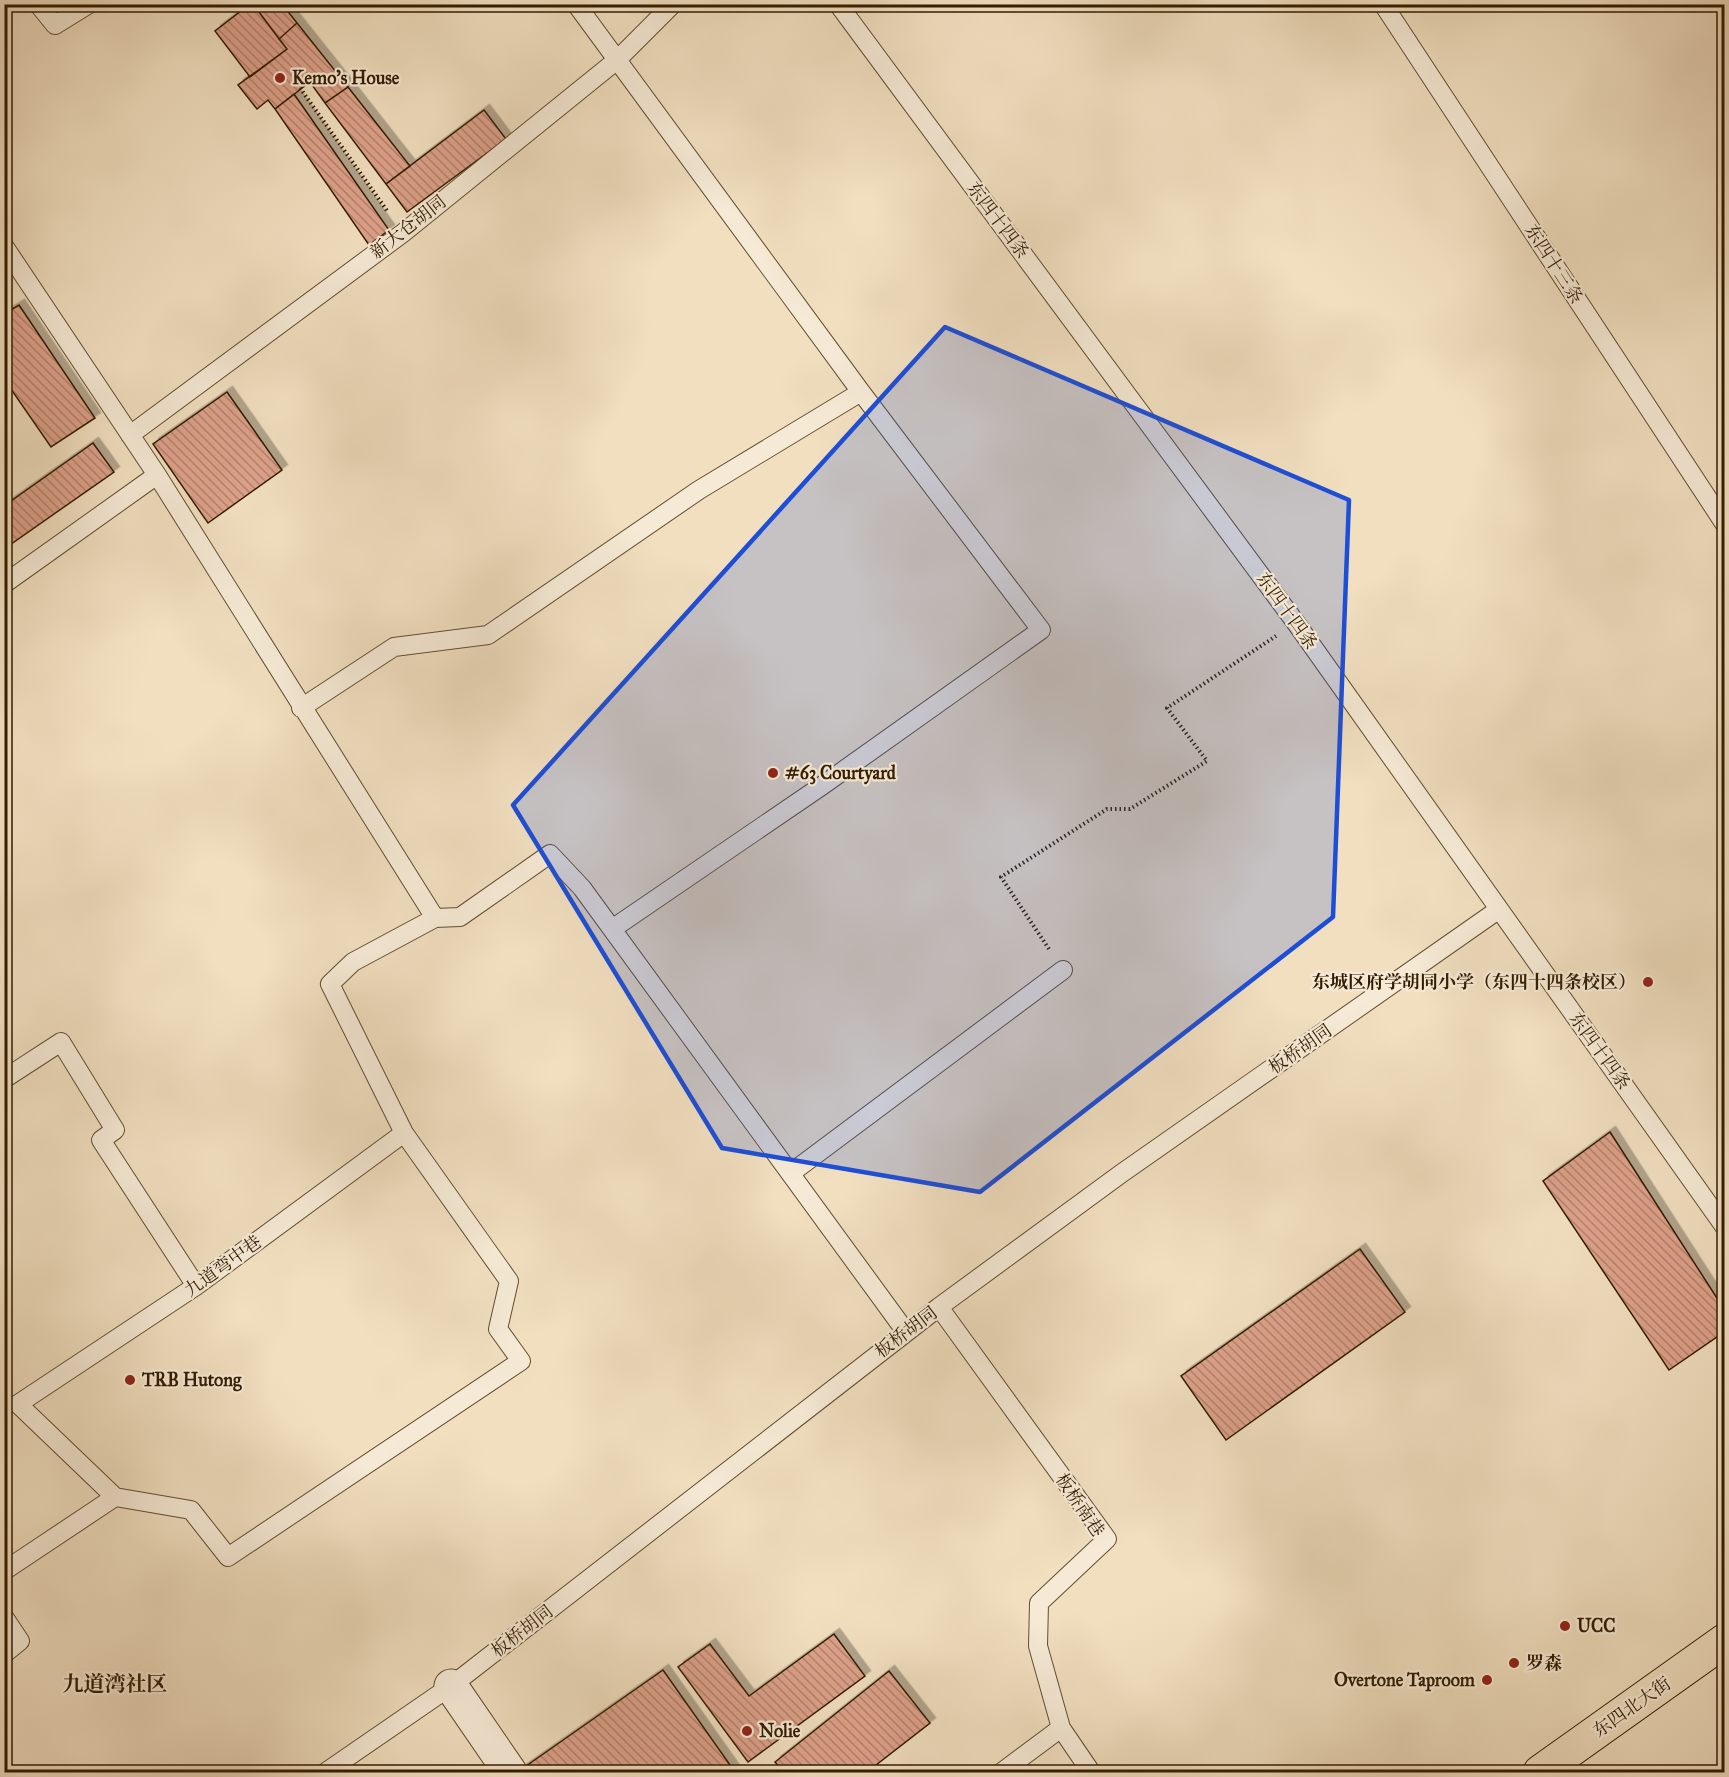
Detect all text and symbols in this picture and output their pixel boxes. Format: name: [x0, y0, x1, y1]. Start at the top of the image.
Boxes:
place label: Kemo's House: [292, 67, 400, 89]
marker: Kemo's House: [273, 71, 287, 85]
street label: 东四十四条: [962, 177, 1034, 263]
street label: 新大仓胡同: [366, 191, 450, 263]
street label: 东四十三条: [1520, 220, 1588, 308]
street label: 东四十四条: [1252, 568, 1322, 654]
place label: #63 Courtyard: [785, 762, 897, 785]
marker: #63 Courtyard: [766, 766, 780, 780]
place label: 东城区府学胡同小学（东四十四条校区）: [1312, 971, 1636, 993]
marker: 东城区府学胡同小学（东四十四条校区）: [1641, 975, 1655, 989]
street label: 东四十四条: [1565, 1008, 1635, 1094]
street label: 板桥胡同: [1264, 1019, 1336, 1079]
street label: 九道弯中巷: [180, 1231, 266, 1301]
street label: 板桥胡同: [871, 1302, 941, 1362]
place label: TRB Hutong: [141, 1369, 242, 1392]
marker: TRB Hutong: [123, 1373, 137, 1387]
street label: 板桥南巷: [1051, 1469, 1109, 1541]
street label: 板桥胡同: [487, 1600, 557, 1662]
place label: UCC: [1577, 1615, 1616, 1637]
marker: UCC: [1558, 1619, 1572, 1633]
place label: 罗森: [1526, 1652, 1562, 1674]
marker: 罗森: [1507, 1656, 1521, 1670]
place label: Overtone Taproom: [1334, 1669, 1476, 1692]
district label: 九道湾社区: [63, 1671, 168, 1697]
street label: 东四北大街: [1589, 1672, 1675, 1742]
marker: Overtone Taproom: [1480, 1673, 1494, 1687]
place label: Nolie: [759, 1720, 801, 1742]
marker: Nolie: [740, 1724, 754, 1738]

